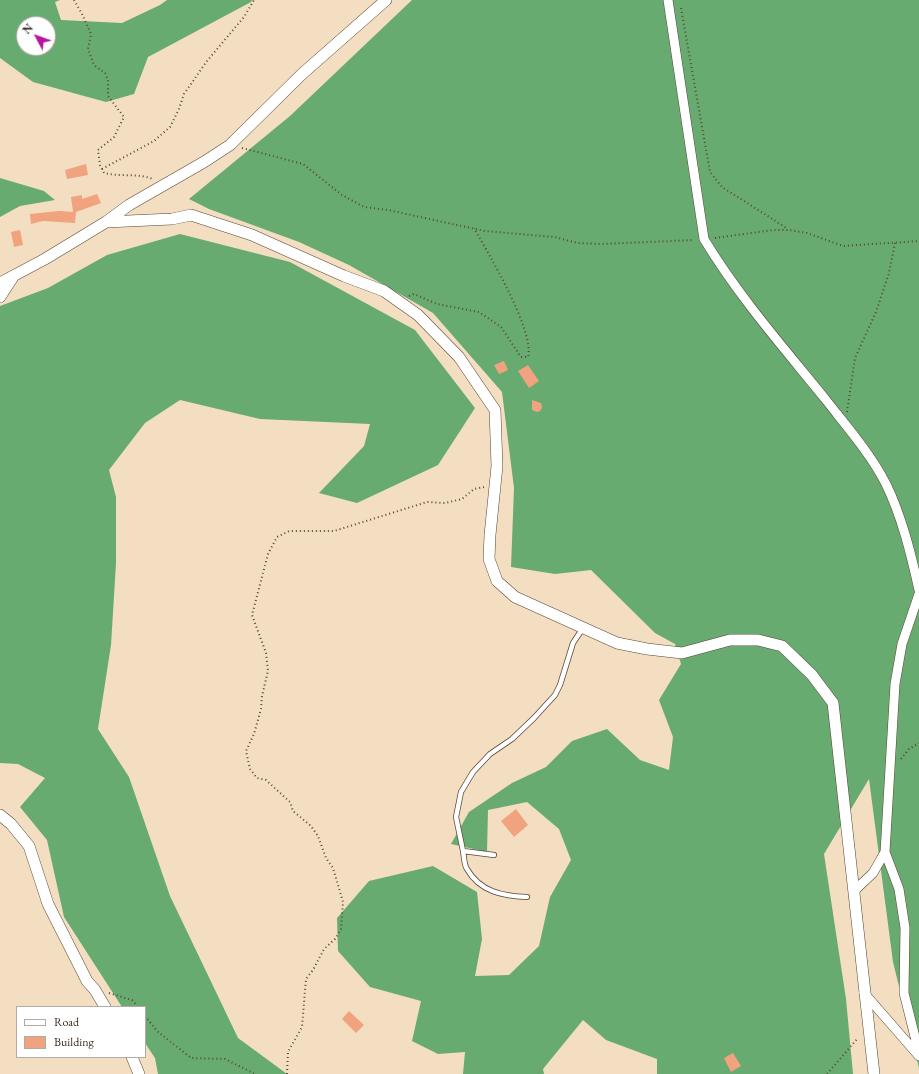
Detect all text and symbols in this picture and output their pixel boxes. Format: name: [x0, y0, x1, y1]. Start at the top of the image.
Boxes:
north arrow: [16, 16, 56, 56]
text: N: [19, 21, 36, 37]
legend: [16, 1006, 146, 1058]
text: Road: [54, 1014, 79, 1030]
text: Building: [54, 1034, 94, 1050]

